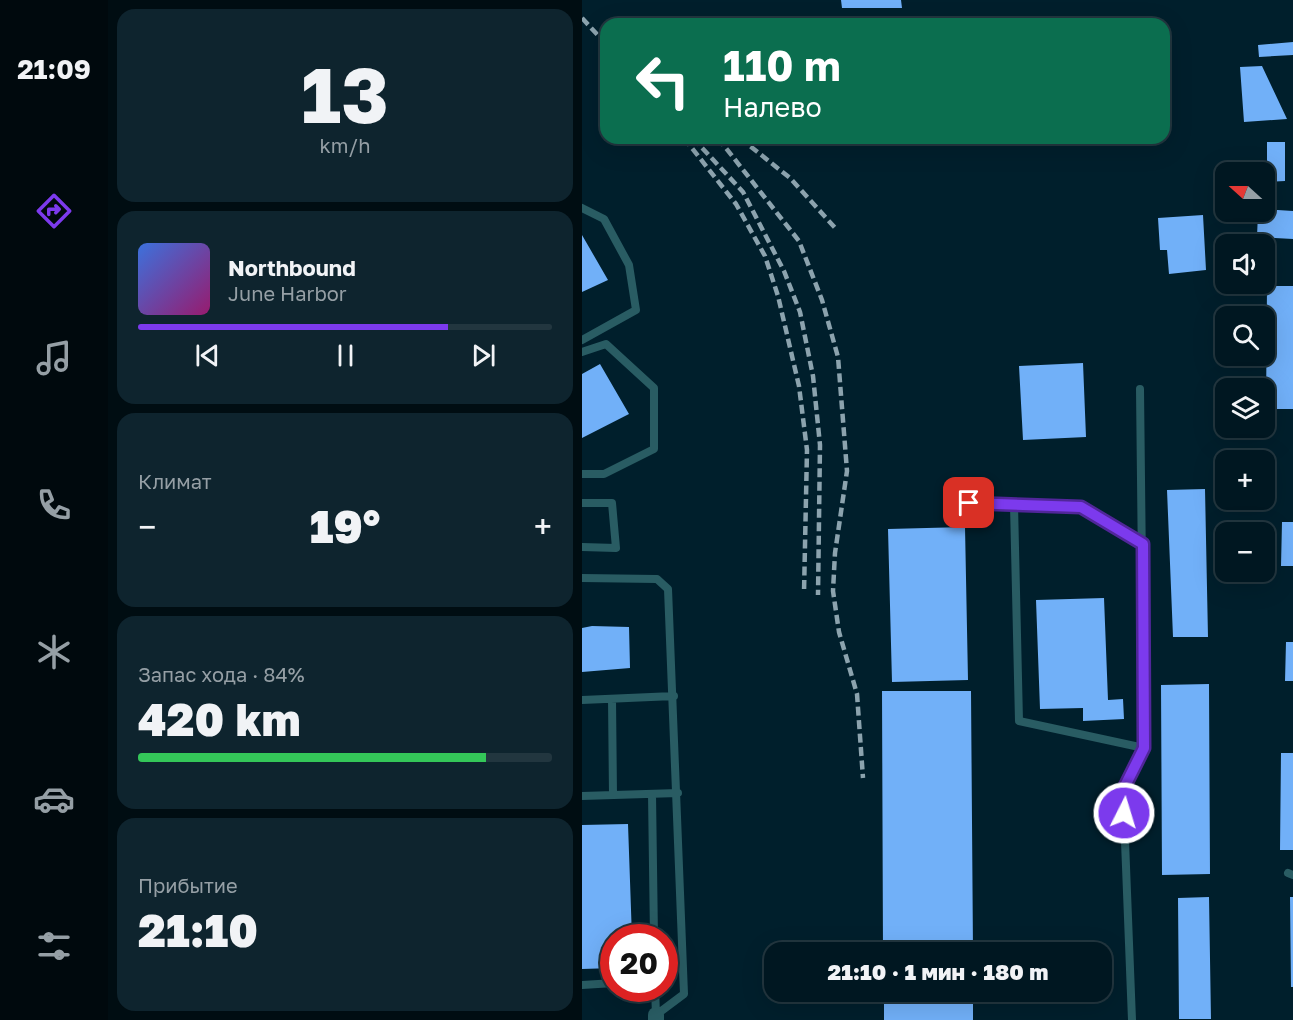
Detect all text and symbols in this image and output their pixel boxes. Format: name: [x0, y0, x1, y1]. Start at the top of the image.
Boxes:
text: 110 m: [723, 40, 841, 90]
icon: left: [624, 42, 702, 120]
text: 13: [301, 47, 389, 140]
text: 21:09: [17, 53, 91, 85]
text: Налево: [723, 91, 822, 123]
text: km/h: [320, 133, 370, 157]
north arrow: [1215, 162, 1275, 222]
map controls: [1215, 162, 1275, 582]
icon: directions: [33, 190, 75, 232]
button: sound: [1215, 234, 1275, 294]
text: Northbound: [228, 254, 356, 281]
text: June Harbor: [228, 281, 347, 305]
button: search: [1215, 306, 1275, 366]
icon: music: [33, 337, 75, 379]
icon: previous: [191, 339, 224, 372]
icon: pause: [329, 339, 362, 372]
icon: next: [467, 339, 500, 372]
button: layers: [1215, 378, 1275, 438]
button: +: [1215, 450, 1275, 510]
text: Климат: [138, 469, 212, 493]
pin: [943, 477, 994, 528]
icon: phone: [33, 484, 75, 526]
icon: arrive: [952, 486, 985, 519]
text: 19°: [310, 499, 380, 553]
text: −: [138, 507, 156, 546]
text: +: [534, 507, 552, 546]
button: −: [1215, 522, 1275, 582]
icon: climate: [33, 631, 75, 673]
text: Запас хода · 84%: [138, 662, 305, 686]
text: 420 km: [138, 692, 301, 746]
icon: car: [33, 778, 75, 820]
position arrow: [1092, 781, 1156, 845]
text: Прибытие: [138, 873, 238, 897]
text: 21:10: [138, 903, 258, 957]
speed limit sign: 20: [600, 924, 678, 1002]
icon: filters: [33, 925, 75, 967]
text: 21:10 · 1 мин · 180 m: [828, 958, 1048, 985]

